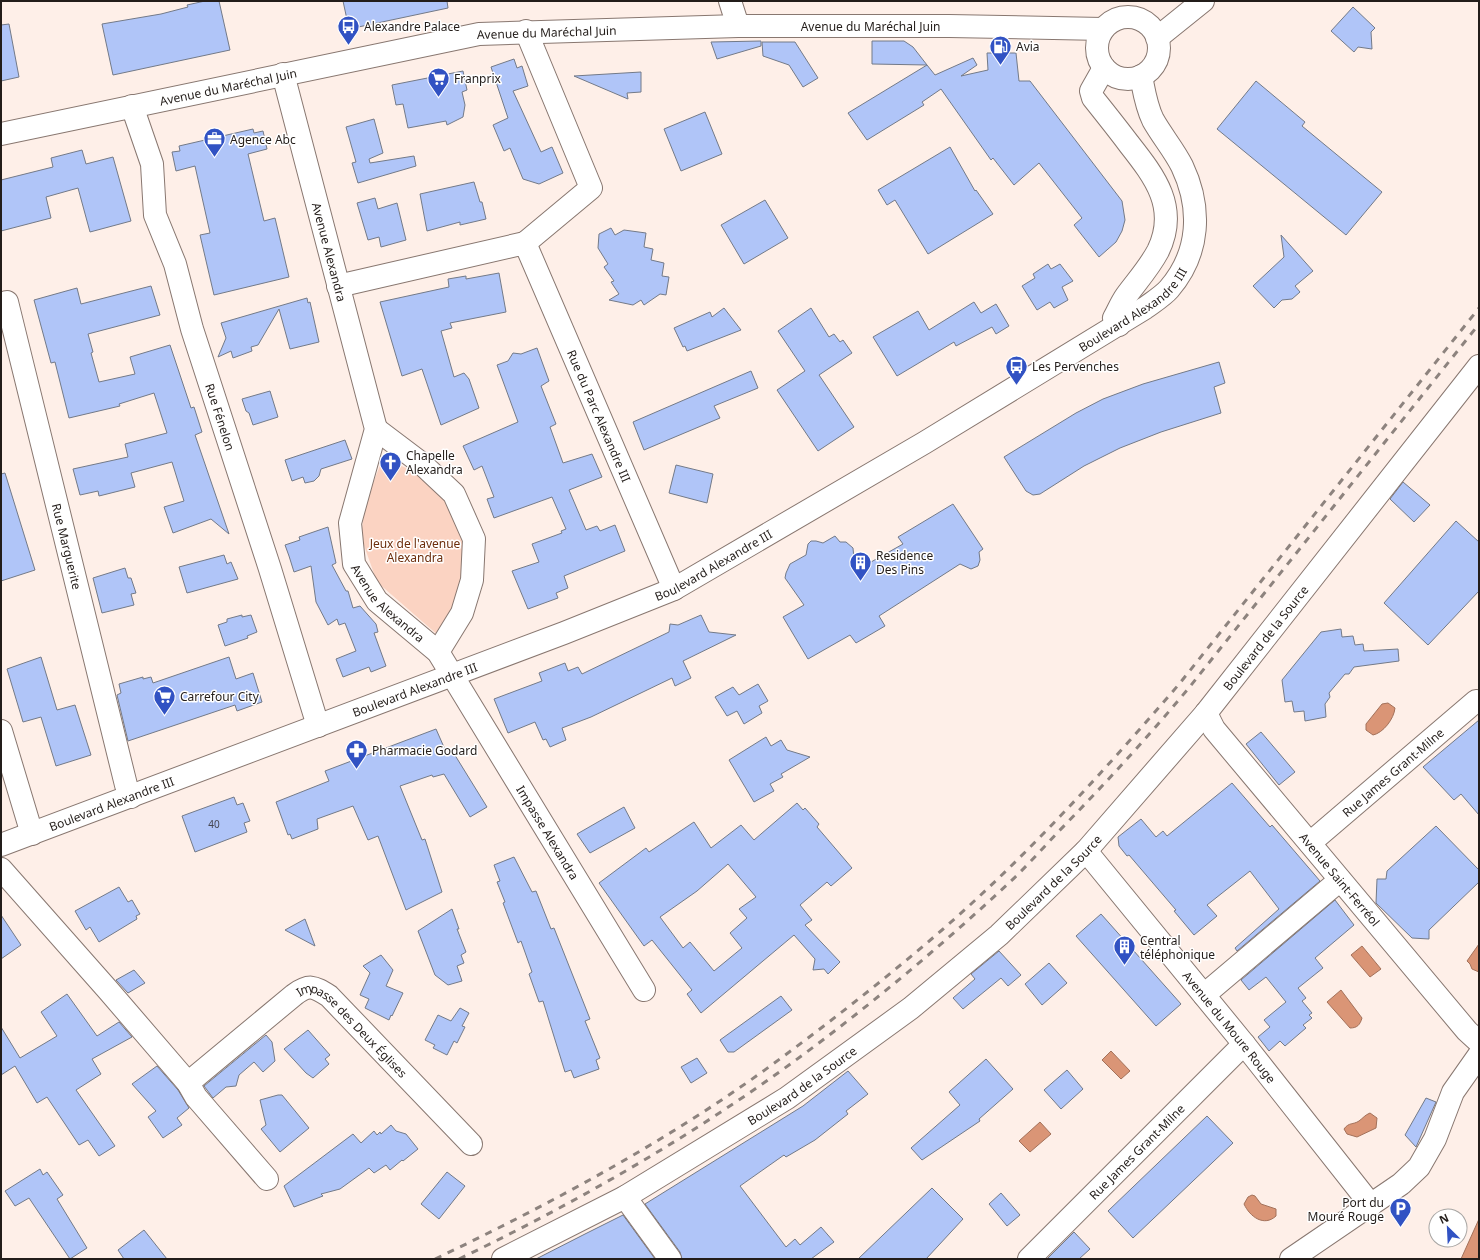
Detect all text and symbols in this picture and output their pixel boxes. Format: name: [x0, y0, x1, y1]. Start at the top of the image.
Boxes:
bus stop icon: Alexandre Palace: [335, 13, 361, 46]
place label: Alexandre Palace: [364, 18, 460, 35]
street label: Avenue du Maréchal Juin: [801, 18, 940, 35]
street label: Avenue du Maréchal Juin: [477, 21, 617, 43]
fuel station icon: Avia: [987, 33, 1013, 66]
place label: Avia: [1016, 38, 1040, 55]
street label: Avenue du Maréchal Juin: [158, 64, 298, 109]
supermarket icon: Franprix: [426, 65, 452, 98]
place label: Franprix: [454, 70, 502, 87]
office icon: Agence Abc: [201, 126, 227, 159]
place label: Agence Abc: [230, 131, 296, 148]
street label: Avenue Alexandra: [308, 201, 351, 303]
street label: Boulevard Alexandre III: [1075, 264, 1191, 355]
street label: Rue du Parc Alexandre III: [563, 347, 635, 485]
bus stop icon: Les Pervenches: [1004, 353, 1030, 386]
place label: Les Pervenches: [1032, 358, 1119, 375]
street label: Rue Fénelon: [202, 381, 239, 453]
place label: Chapelle Alexandra: [406, 447, 463, 478]
church icon: Chapelle Alexandra: [377, 449, 403, 482]
street label: Rue Marguerite: [48, 502, 86, 591]
street label: Boulevard Alexandre III: [652, 525, 775, 604]
park label: Jeux de l'avenue Alexandra: [369, 535, 461, 566]
place label: Residence Des Pins: [876, 547, 933, 578]
building icon: Residence Des Pins: [847, 549, 873, 582]
street label: Avenue Alexandra: [347, 561, 428, 646]
street label: Boulevard de la Source: [1219, 581, 1312, 694]
street label: Boulevard Alexandre III: [350, 658, 480, 721]
supermarket icon: Carrefour City: [151, 683, 177, 716]
place label: Carrefour City: [180, 688, 260, 705]
street label: Rue James Grant-Milne: [1338, 724, 1447, 820]
pharmacy icon: Pharmacie Godard: [343, 737, 369, 770]
place label: Pharmacie Godard: [372, 742, 477, 759]
street label: Boulevard Alexandre III: [47, 772, 176, 835]
street label: Impasse Alexandra: [513, 782, 583, 883]
house number: 40: [208, 817, 220, 831]
street label: Avenue Saint-Ferréol: [1296, 829, 1384, 930]
street label: Boulevard de la Source: [1001, 831, 1105, 933]
place label: Central téléphonique: [1140, 932, 1215, 963]
building icon: Central téléphonique: [1112, 934, 1138, 967]
street label: Avenue du Moure Rouge: [1179, 967, 1280, 1087]
street label: Impasse des Deux Églises: [293, 978, 411, 1081]
street label: Boulevard de la Source: [744, 1042, 860, 1129]
street label: Rue James Grant-Milne: [1085, 1100, 1188, 1203]
place label: Port du Mouré Rouge: [1308, 1194, 1384, 1225]
parking icon: Port du Mouré Rouge: [1387, 1196, 1413, 1229]
north arrow: [1428, 1208, 1468, 1248]
text: N: [1437, 1210, 1451, 1227]

